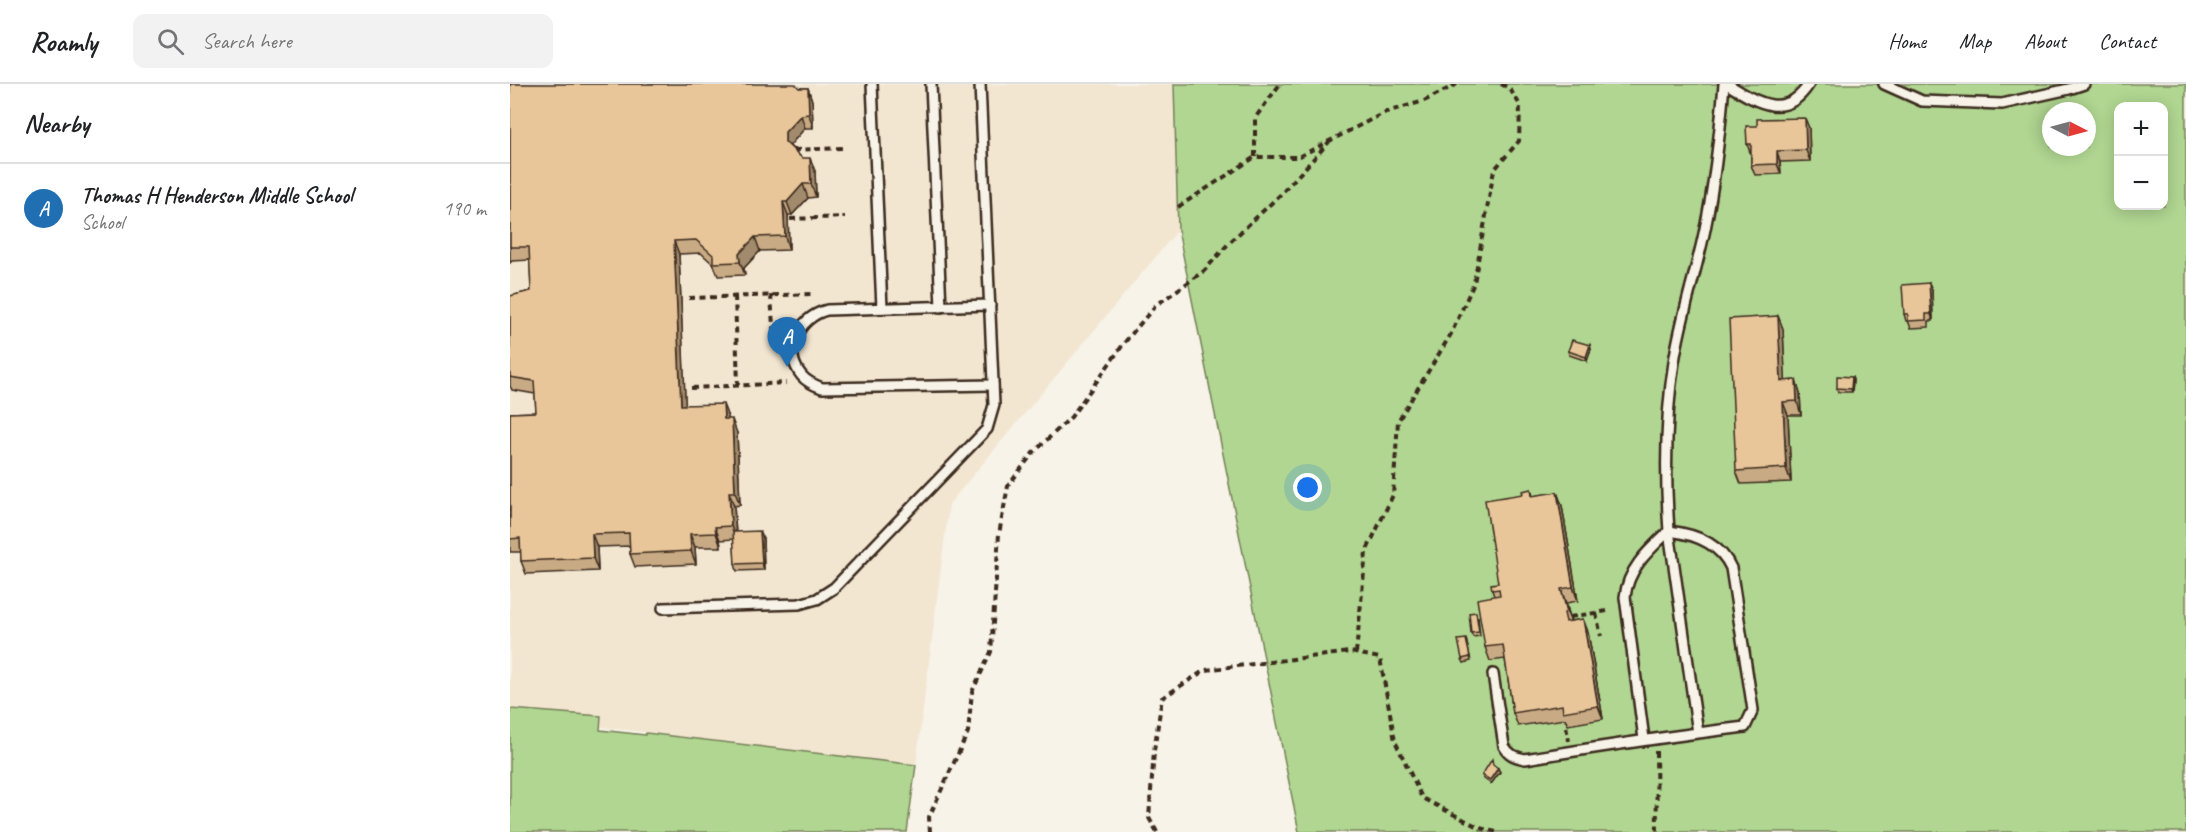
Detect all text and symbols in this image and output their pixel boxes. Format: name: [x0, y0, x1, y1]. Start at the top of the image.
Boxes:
search box: [133, 14, 553, 68]
text: Roamly: [30, 24, 97, 59]
icon: search: [154, 25, 187, 58]
text: Search here: [202, 27, 292, 55]
text: Home: [1888, 28, 1926, 54]
text: Map: [1959, 28, 1991, 54]
text: About: [2024, 28, 2066, 54]
text: Contact: [2099, 28, 2156, 54]
north arrow: [2042, 102, 2096, 156]
map controls: [2114, 102, 2168, 210]
button: +: [2114, 102, 2168, 156]
text: Nearby: [24, 107, 89, 140]
button: −: [2114, 156, 2168, 210]
text: Thomas H Henderson Middle School: [81, 182, 353, 210]
text: A: [38, 196, 49, 221]
text: 190 m: [443, 196, 486, 221]
text: School: [81, 210, 124, 235]
pin: A: [768, 318, 806, 367]
your location: [1293, 473, 1322, 502]

